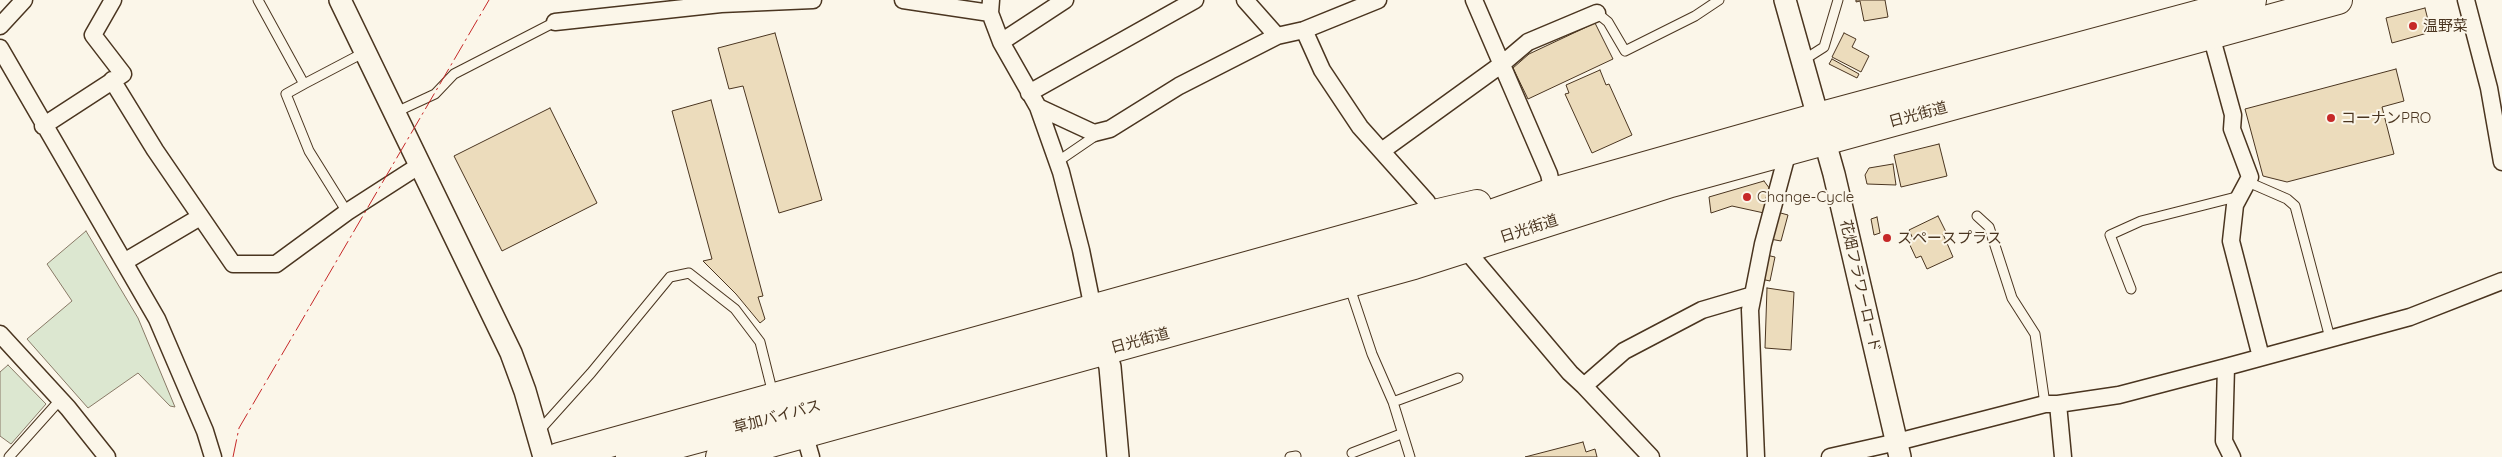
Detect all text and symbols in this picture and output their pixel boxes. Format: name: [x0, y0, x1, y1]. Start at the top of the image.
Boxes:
place label: 温野菜: [2423, 17, 2468, 35]
marker: 温野菜: [2407, 20, 2419, 32]
street label: 日光街道: [1887, 99, 1949, 131]
place label: コーナンPRO: [2341, 109, 2431, 127]
marker: コーナンPRO: [2325, 112, 2337, 124]
place label: Change-Cycle: [1757, 188, 1854, 206]
marker: Change-Cycle: [1741, 191, 1753, 203]
street label: 日光街道: [1498, 211, 1560, 247]
street label: 花畑フラワーロード: [1836, 218, 1884, 354]
place label: スペースプラス: [1897, 229, 2002, 247]
marker: スペースプラス: [1881, 232, 1893, 244]
street label: 日光街道: [1109, 325, 1171, 357]
street label: 草加バイパス: [731, 397, 823, 437]

